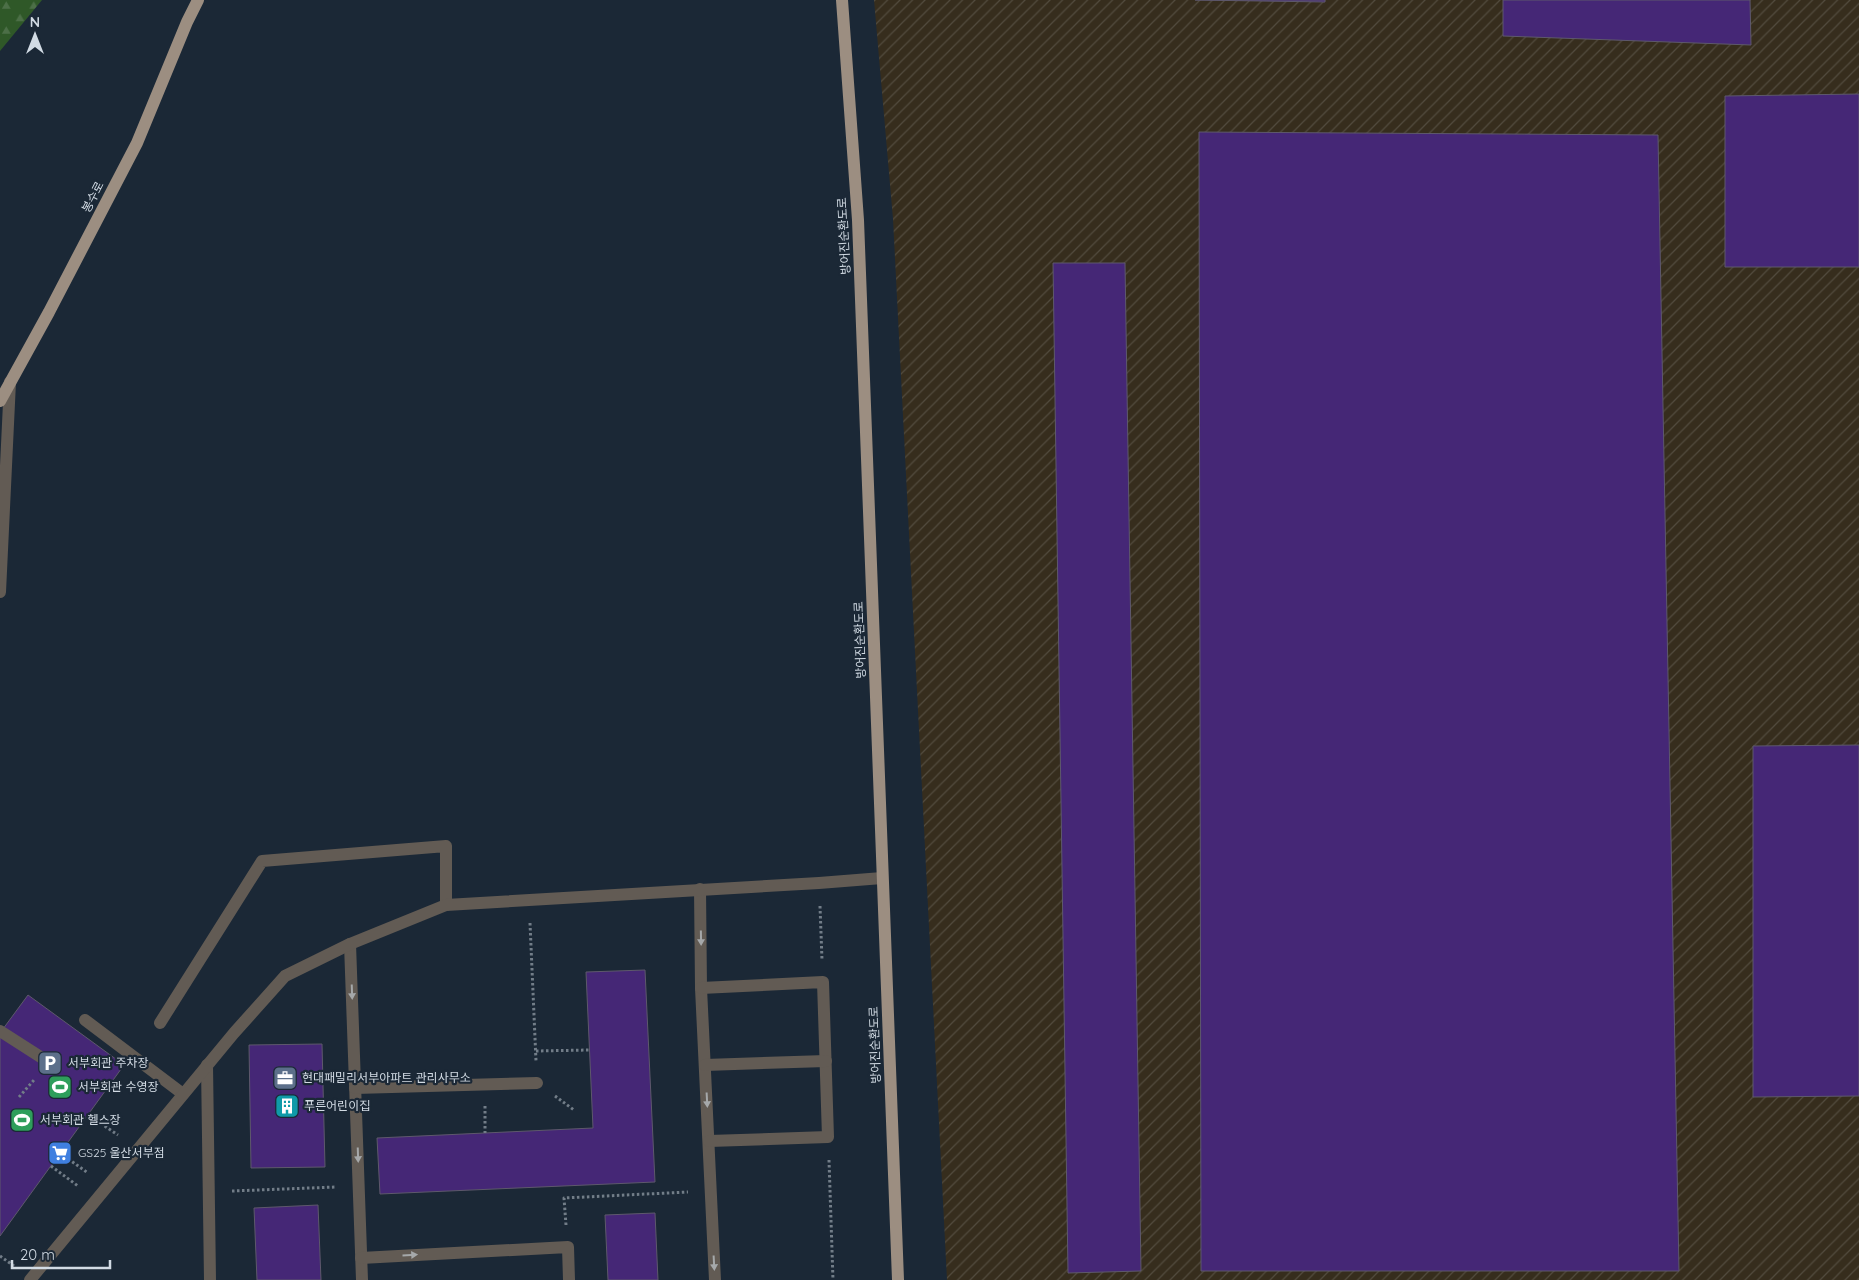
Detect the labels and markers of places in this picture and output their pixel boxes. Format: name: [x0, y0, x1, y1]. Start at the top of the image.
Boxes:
parking icon: 서부회관 주차장: [37, 1050, 63, 1076]
place label: 서부회관 주차장: [68, 1055, 149, 1070]
office icon: 현대패밀리서부아파트 관리사무소: [272, 1065, 298, 1091]
place label: 현대패밀리서부아파트 관리사무소: [302, 1070, 471, 1085]
sports icon: 서부회관 수영장: [47, 1074, 73, 1100]
place label: 서부회관 수영장: [78, 1079, 159, 1094]
building icon: 푸른어린이집: [274, 1093, 300, 1119]
place label: 푸른어린이집: [304, 1098, 370, 1113]
sports icon: 서부회관 헬스장: [9, 1107, 35, 1133]
place label: 서부회관 헬스장: [40, 1112, 121, 1127]
supermarket icon: GS25 울산서부점: [47, 1140, 73, 1166]
place label: GS25 울산서부점: [78, 1145, 165, 1160]

